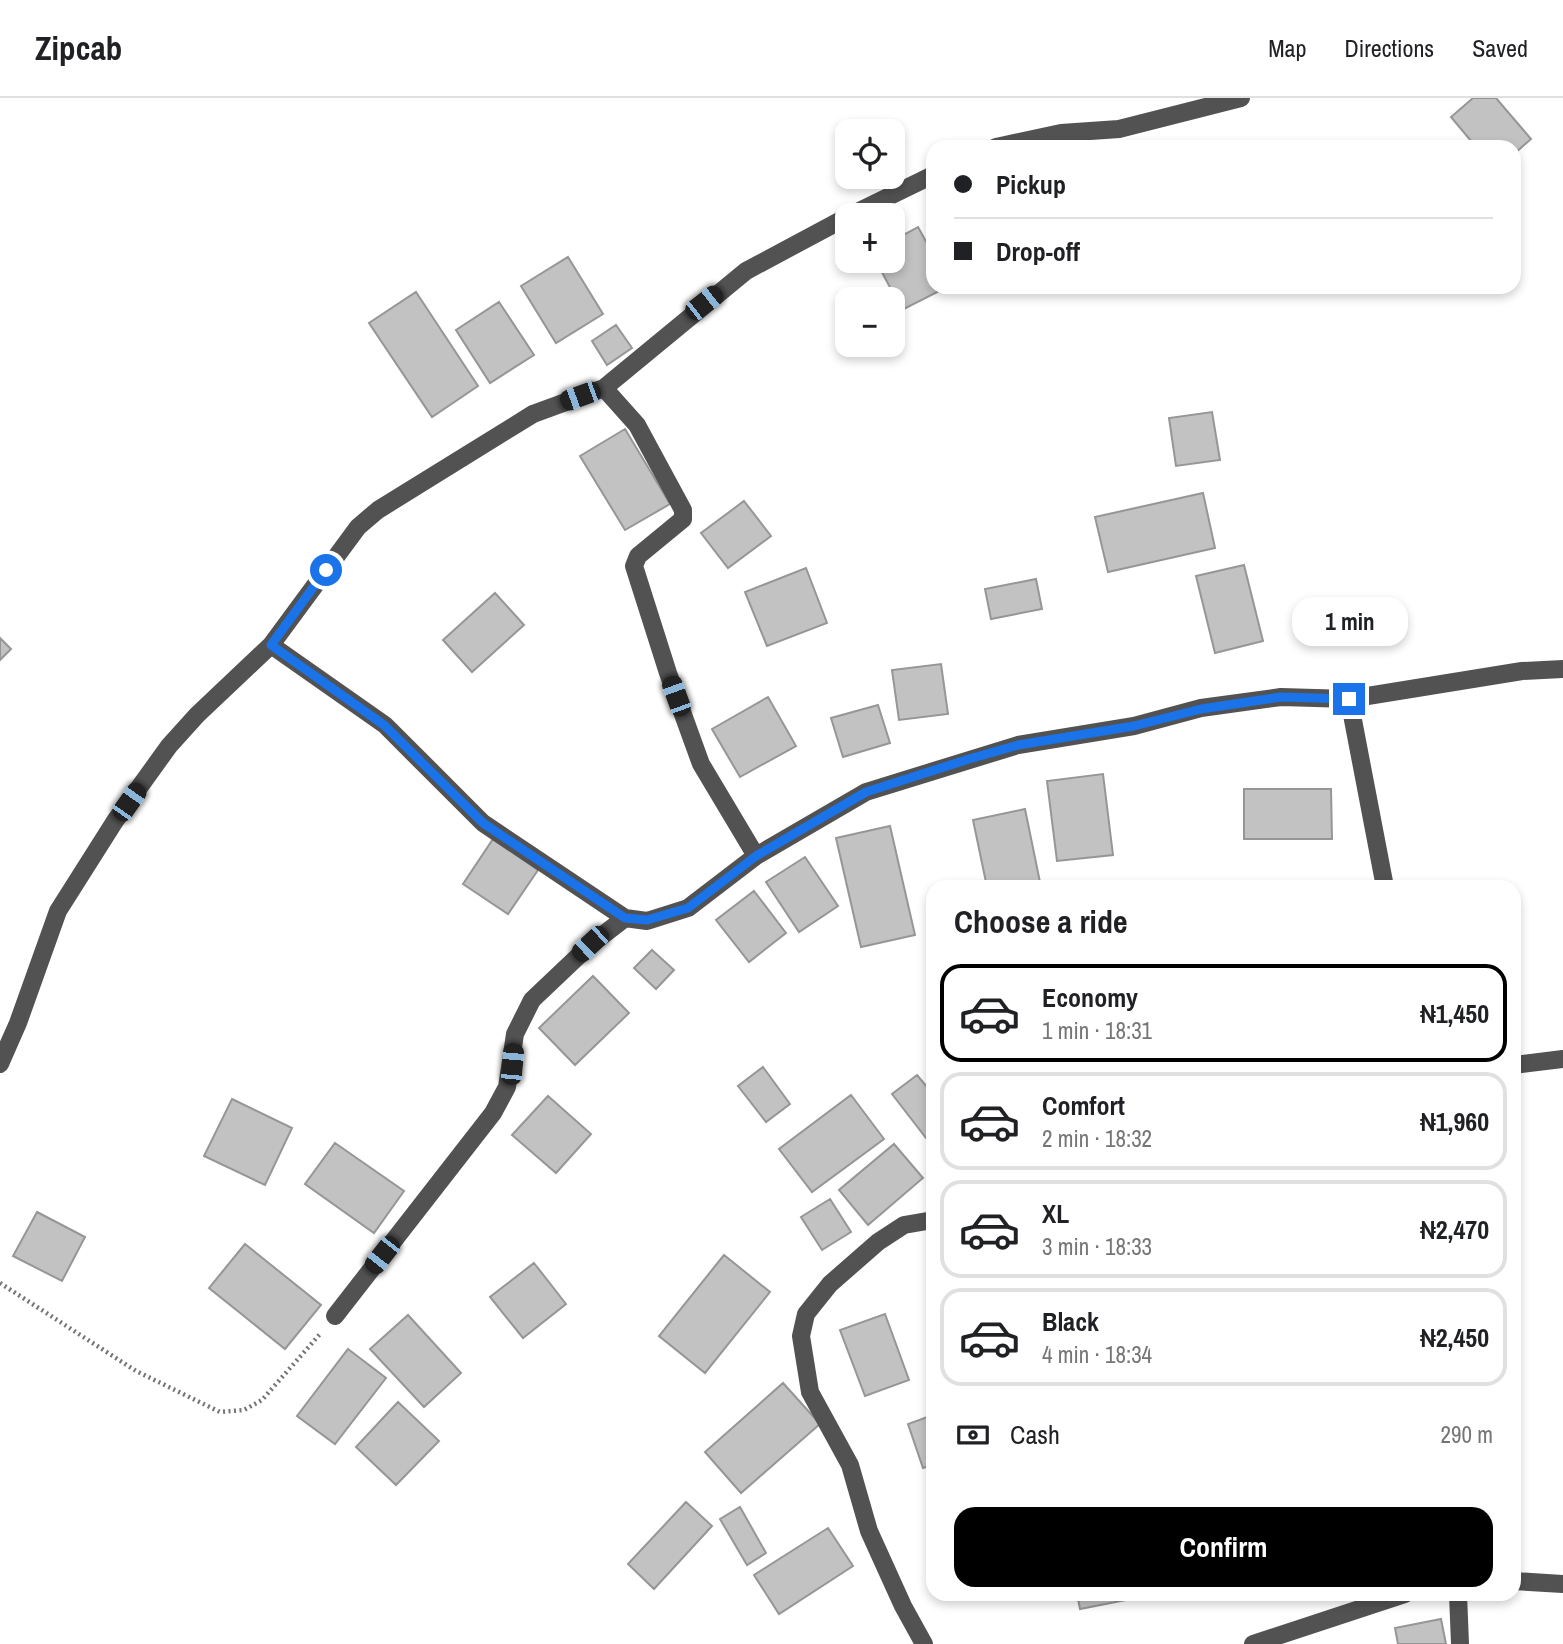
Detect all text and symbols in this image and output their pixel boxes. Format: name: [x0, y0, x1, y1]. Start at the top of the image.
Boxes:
text: Zipcab: [35, 26, 122, 70]
text: Map: [1268, 32, 1306, 64]
text: Directions: [1344, 32, 1434, 64]
text: Saved: [1472, 32, 1528, 64]
map controls: [835, 119, 905, 357]
button: locate: [835, 119, 905, 189]
text: Pickup: [996, 167, 1066, 202]
button: +: [835, 203, 905, 273]
text: Drop-off: [996, 234, 1080, 269]
car: [681, 282, 728, 324]
button: −: [835, 287, 905, 357]
car: [557, 379, 604, 413]
route start: [310, 554, 342, 586]
callout: 1 min: [1291, 598, 1407, 646]
text: 1 min: [1325, 606, 1375, 637]
car: [659, 673, 694, 719]
route end: [1333, 683, 1365, 715]
car: [109, 779, 150, 825]
text: Choose a ride: [954, 900, 1128, 943]
car: [568, 922, 613, 966]
text: Economy: [1042, 980, 1138, 1015]
icon: car: [958, 982, 1021, 1045]
text: ₦1,450: [1420, 996, 1489, 1031]
text: 1 min · 18:31: [1042, 1015, 1152, 1046]
car: [500, 1042, 525, 1086]
text: Comfort: [1042, 1088, 1125, 1123]
icon: car: [958, 1090, 1021, 1153]
text: ₦1,960: [1420, 1104, 1489, 1139]
text: 2 min · 18:32: [1042, 1123, 1152, 1154]
text: XL: [1042, 1196, 1069, 1231]
icon: car: [958, 1198, 1021, 1261]
text: ₦2,470: [1420, 1212, 1489, 1247]
text: 3 min · 18:33: [1042, 1231, 1152, 1262]
car: [361, 1232, 404, 1278]
text: Black: [1042, 1304, 1099, 1339]
icon: car: [958, 1306, 1021, 1369]
text: ₦2,450: [1420, 1320, 1489, 1355]
text: 4 min · 18:34: [1042, 1339, 1152, 1370]
icon: cash: [954, 1416, 992, 1454]
text: Cash: [1010, 1417, 1060, 1452]
text: 290 m: [1441, 1419, 1493, 1450]
button: Confirm: [954, 1507, 1493, 1587]

